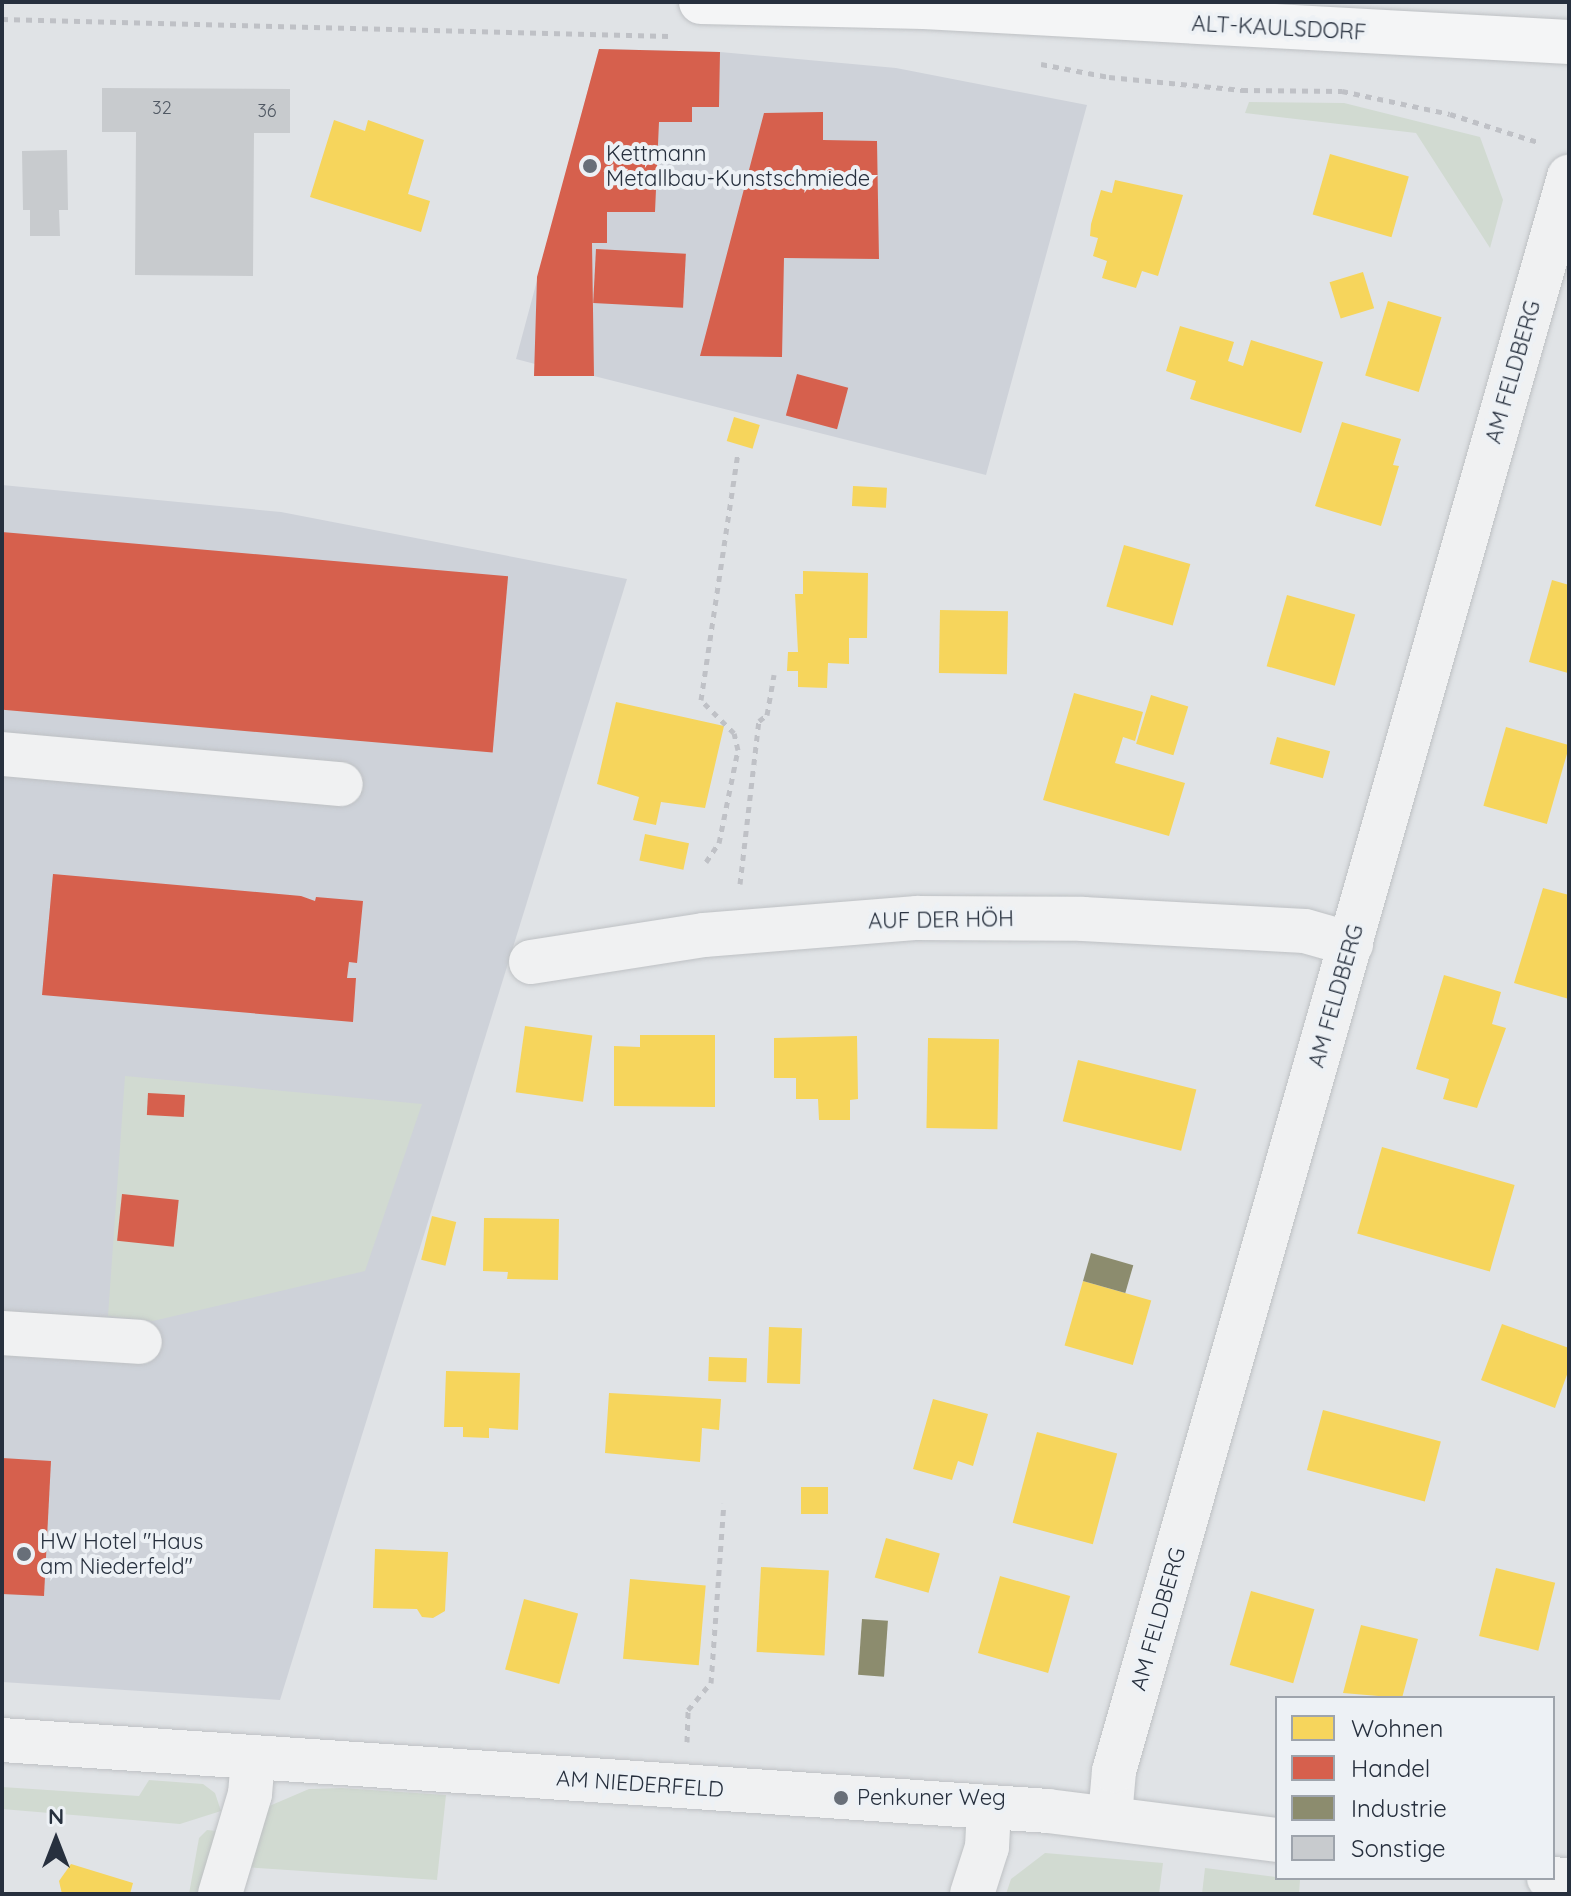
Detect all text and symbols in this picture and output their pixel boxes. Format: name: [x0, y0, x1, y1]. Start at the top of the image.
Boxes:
street label: ALT-KAULSDORF: [1191, 10, 1367, 46]
house number: 32: [152, 97, 172, 119]
house number: 36: [257, 100, 277, 122]
place label: Kettmann Metallbau-Kunstschmiede: [606, 140, 870, 192]
marker: Kettmann Metallbau-Kunstschmiede: [581, 157, 599, 175]
street label: AM FELDBERG: [1480, 297, 1546, 447]
street label: AUF DER HÖH: [868, 906, 1014, 934]
street label: AM FELDBERG: [1303, 921, 1369, 1071]
place label: HW Hotel "Haus am Niederfeld": [40, 1528, 203, 1580]
street label: AM FELDBERG: [1125, 1544, 1191, 1694]
marker: HW Hotel "Haus am Niederfeld": [15, 1545, 33, 1563]
legend: [1275, 1696, 1555, 1880]
text: Wohnen: [1351, 1713, 1443, 1743]
text: Handel: [1351, 1753, 1430, 1783]
street label: AM NIEDERFELD: [555, 1765, 725, 1803]
place label: Penkuner Weg: [857, 1785, 1006, 1811]
marker: Penkuner Weg: [832, 1789, 850, 1807]
text: Industrie: [1351, 1793, 1447, 1823]
north arrow: [16, 1800, 96, 1880]
text: N: [48, 1802, 64, 1830]
text: Sonstige: [1351, 1833, 1445, 1863]

